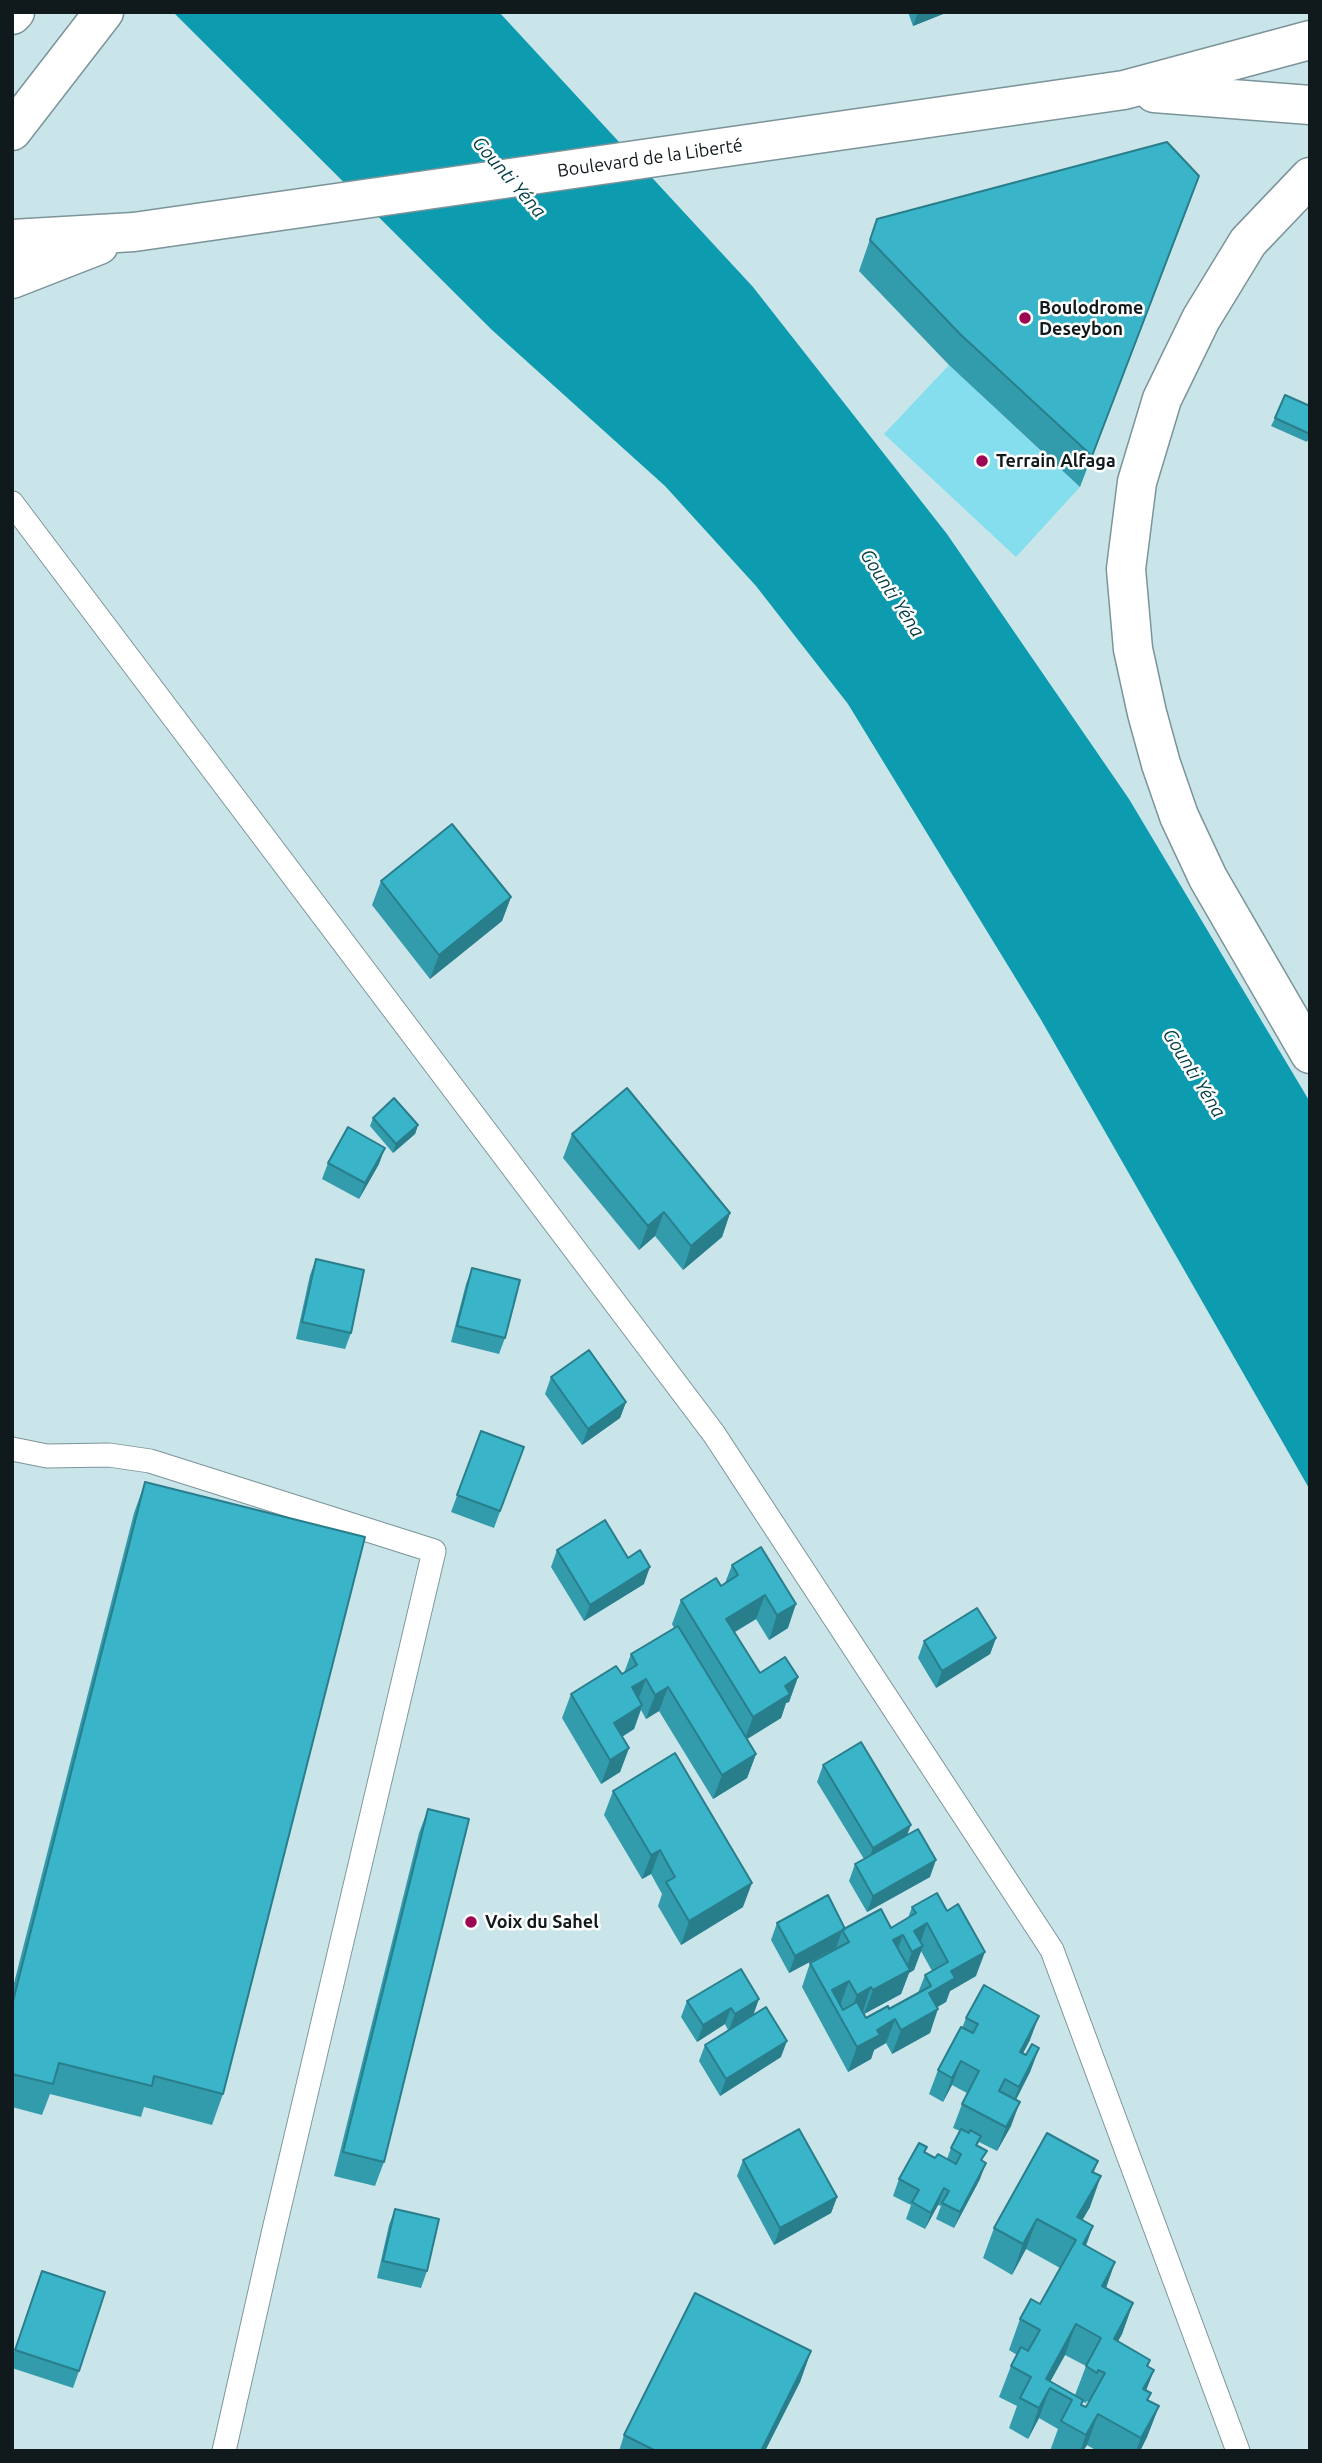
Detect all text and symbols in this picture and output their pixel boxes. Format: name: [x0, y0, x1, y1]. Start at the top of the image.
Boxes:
water label: Gounti Yéna: [467, 132, 551, 222]
street label: Boulevard de la Liberté: [556, 134, 744, 182]
place label: Boulodrome Deseybon: [1039, 297, 1143, 340]
marker: Boulodrome Deseybon: [1017, 310, 1033, 326]
place label: Terrain Alfaga: [996, 450, 1116, 472]
marker: Terrain Alfaga: [974, 453, 990, 469]
water label: Gounti Yéna: [855, 545, 929, 641]
water label: Gounti Yéna: [1158, 1024, 1230, 1122]
place label: Voix du Sahel: [485, 1911, 599, 1933]
marker: Voix du Sahel: [463, 1914, 479, 1930]

